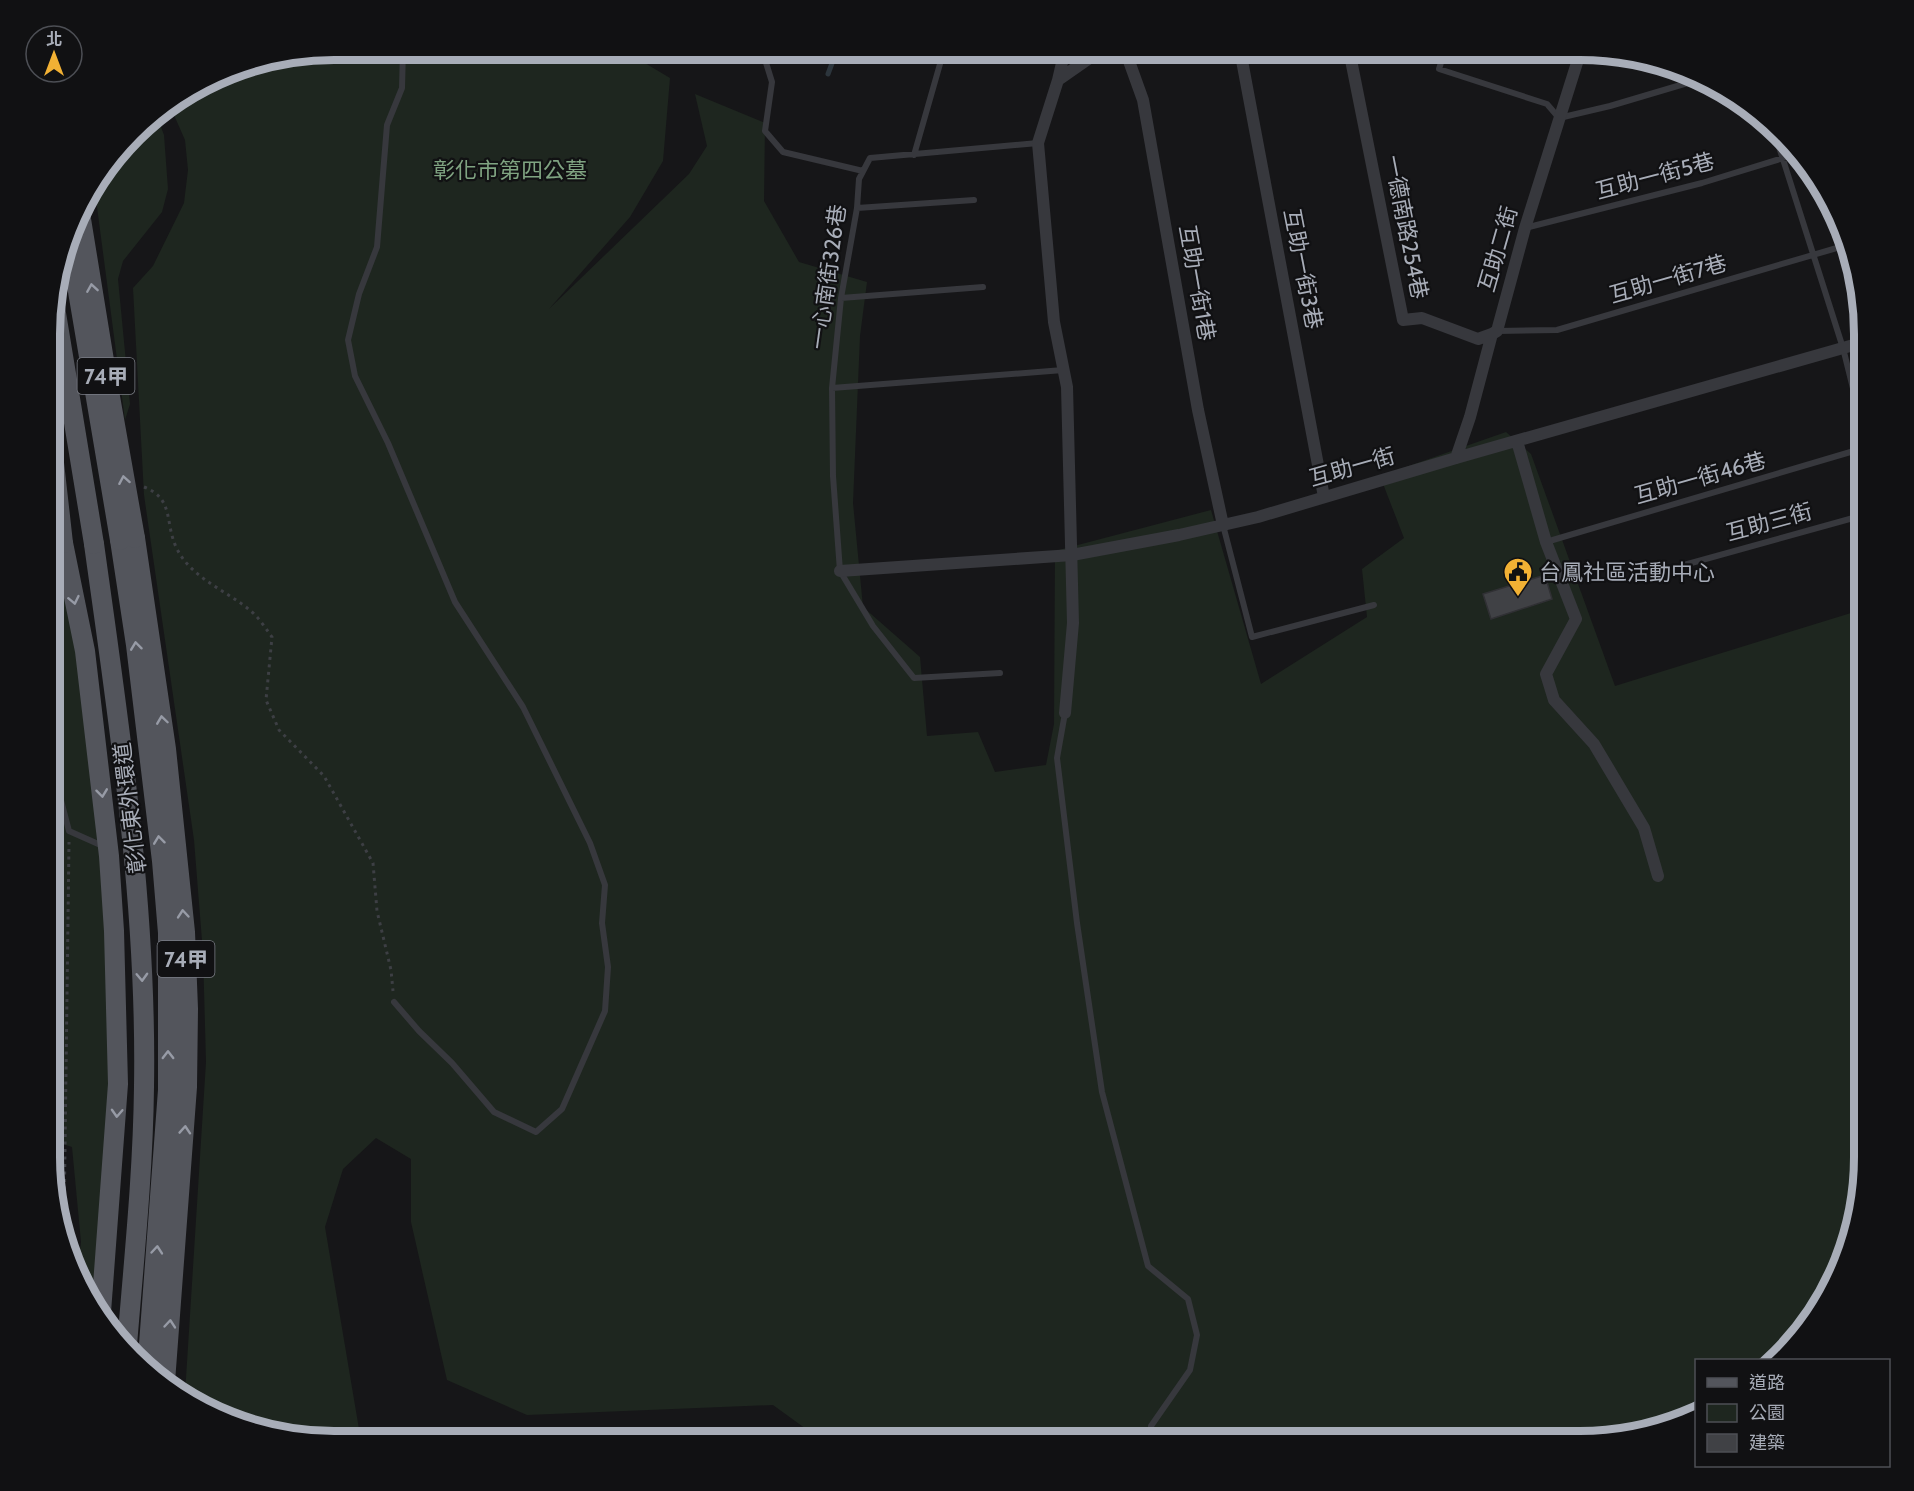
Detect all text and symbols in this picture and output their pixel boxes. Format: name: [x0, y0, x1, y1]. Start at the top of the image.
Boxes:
north arrow: [24, 24, 84, 84]
text: 北: [46, 30, 62, 49]
street label: 互助一街5巷: [1593, 147, 1717, 205]
street label: 一德南路254巷: [1379, 153, 1433, 301]
park label: 彰化市第四公墓: [433, 157, 587, 184]
street label: 一心南街326巷: [804, 203, 852, 351]
street label: 互助二街: [1473, 203, 1523, 295]
street label: 互助一街3巷: [1278, 207, 1328, 331]
street label: 互助一街1巷: [1174, 223, 1220, 343]
street label: 互助一街7巷: [1606, 249, 1730, 309]
one-way arrow: [86, 283, 99, 293]
road number: 74甲: [78, 358, 134, 394]
street label: 互助一街: [1306, 442, 1398, 492]
street label: 互助一街46巷: [1631, 446, 1769, 510]
one-way arrow: [118, 476, 131, 486]
street label: 互助三街: [1723, 498, 1815, 546]
public building icon: 台鳳社區活動中心: [1502, 556, 1534, 598]
place label: 台鳳社區活動中心: [1539, 559, 1715, 586]
one-way arrow: [67, 595, 80, 605]
one-way arrow: [130, 642, 143, 651]
one-way arrow: [156, 715, 169, 725]
street label: 彰化東外環道: [109, 741, 151, 875]
one-way arrow: [95, 788, 107, 797]
one-way arrow: [153, 835, 166, 844]
one-way arrow: [177, 909, 190, 918]
road number: 74甲: [158, 941, 214, 977]
one-way arrow: [135, 973, 148, 982]
one-way arrow: [162, 1051, 174, 1060]
one-way arrow: [110, 1109, 123, 1118]
one-way arrow: [178, 1125, 191, 1134]
one-way arrow: [150, 1245, 163, 1254]
one-way arrow: [163, 1319, 176, 1329]
legend: [1695, 1359, 1890, 1467]
text: 道路: [1749, 1372, 1785, 1394]
text: 公園: [1749, 1402, 1785, 1424]
text: 建築: [1749, 1432, 1785, 1454]

